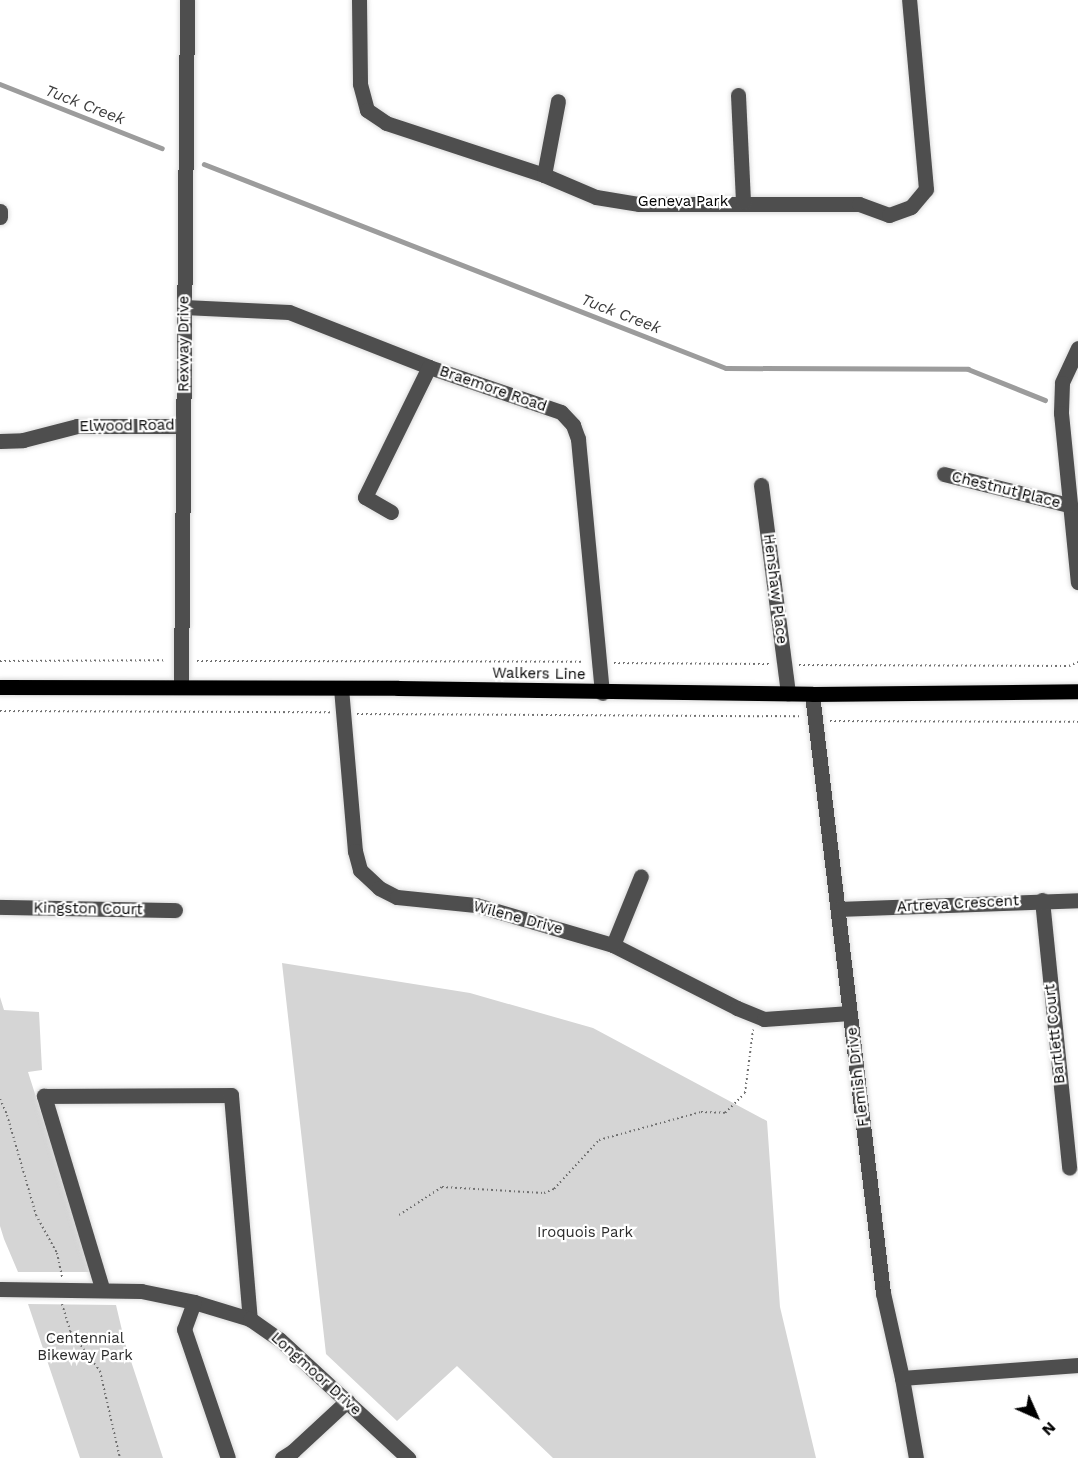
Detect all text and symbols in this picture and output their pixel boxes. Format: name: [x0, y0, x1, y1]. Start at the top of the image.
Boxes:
water label: Tuck Creek: [42, 81, 128, 129]
street label: Geneva Park: [638, 193, 728, 211]
water label: Tuck Creek: [578, 290, 664, 338]
street label: Rexway Drive: [175, 296, 193, 392]
street label: Braemore Road: [437, 362, 549, 416]
street label: Elwood Road: [79, 416, 175, 436]
street label: Chestnut Place: [950, 468, 1062, 512]
street label: Henshaw Place: [759, 533, 791, 645]
street label: Walkers Line: [492, 664, 586, 684]
street label: Artreva Crescent: [896, 892, 1020, 916]
street label: Wilene Drive: [471, 897, 565, 939]
street label: Kingston Court: [33, 899, 143, 919]
street label: Bartlett Court: [1041, 983, 1069, 1085]
street label: Flemish Drive: [843, 1026, 873, 1128]
park label: Iroquois Park: [537, 1224, 633, 1242]
park label: Centennial Bikeway Park: [37, 1329, 133, 1364]
street label: Longmoor Drive: [267, 1329, 365, 1419]
north arrow: [1006, 1386, 1066, 1446]
text: N: [1038, 1418, 1060, 1440]

